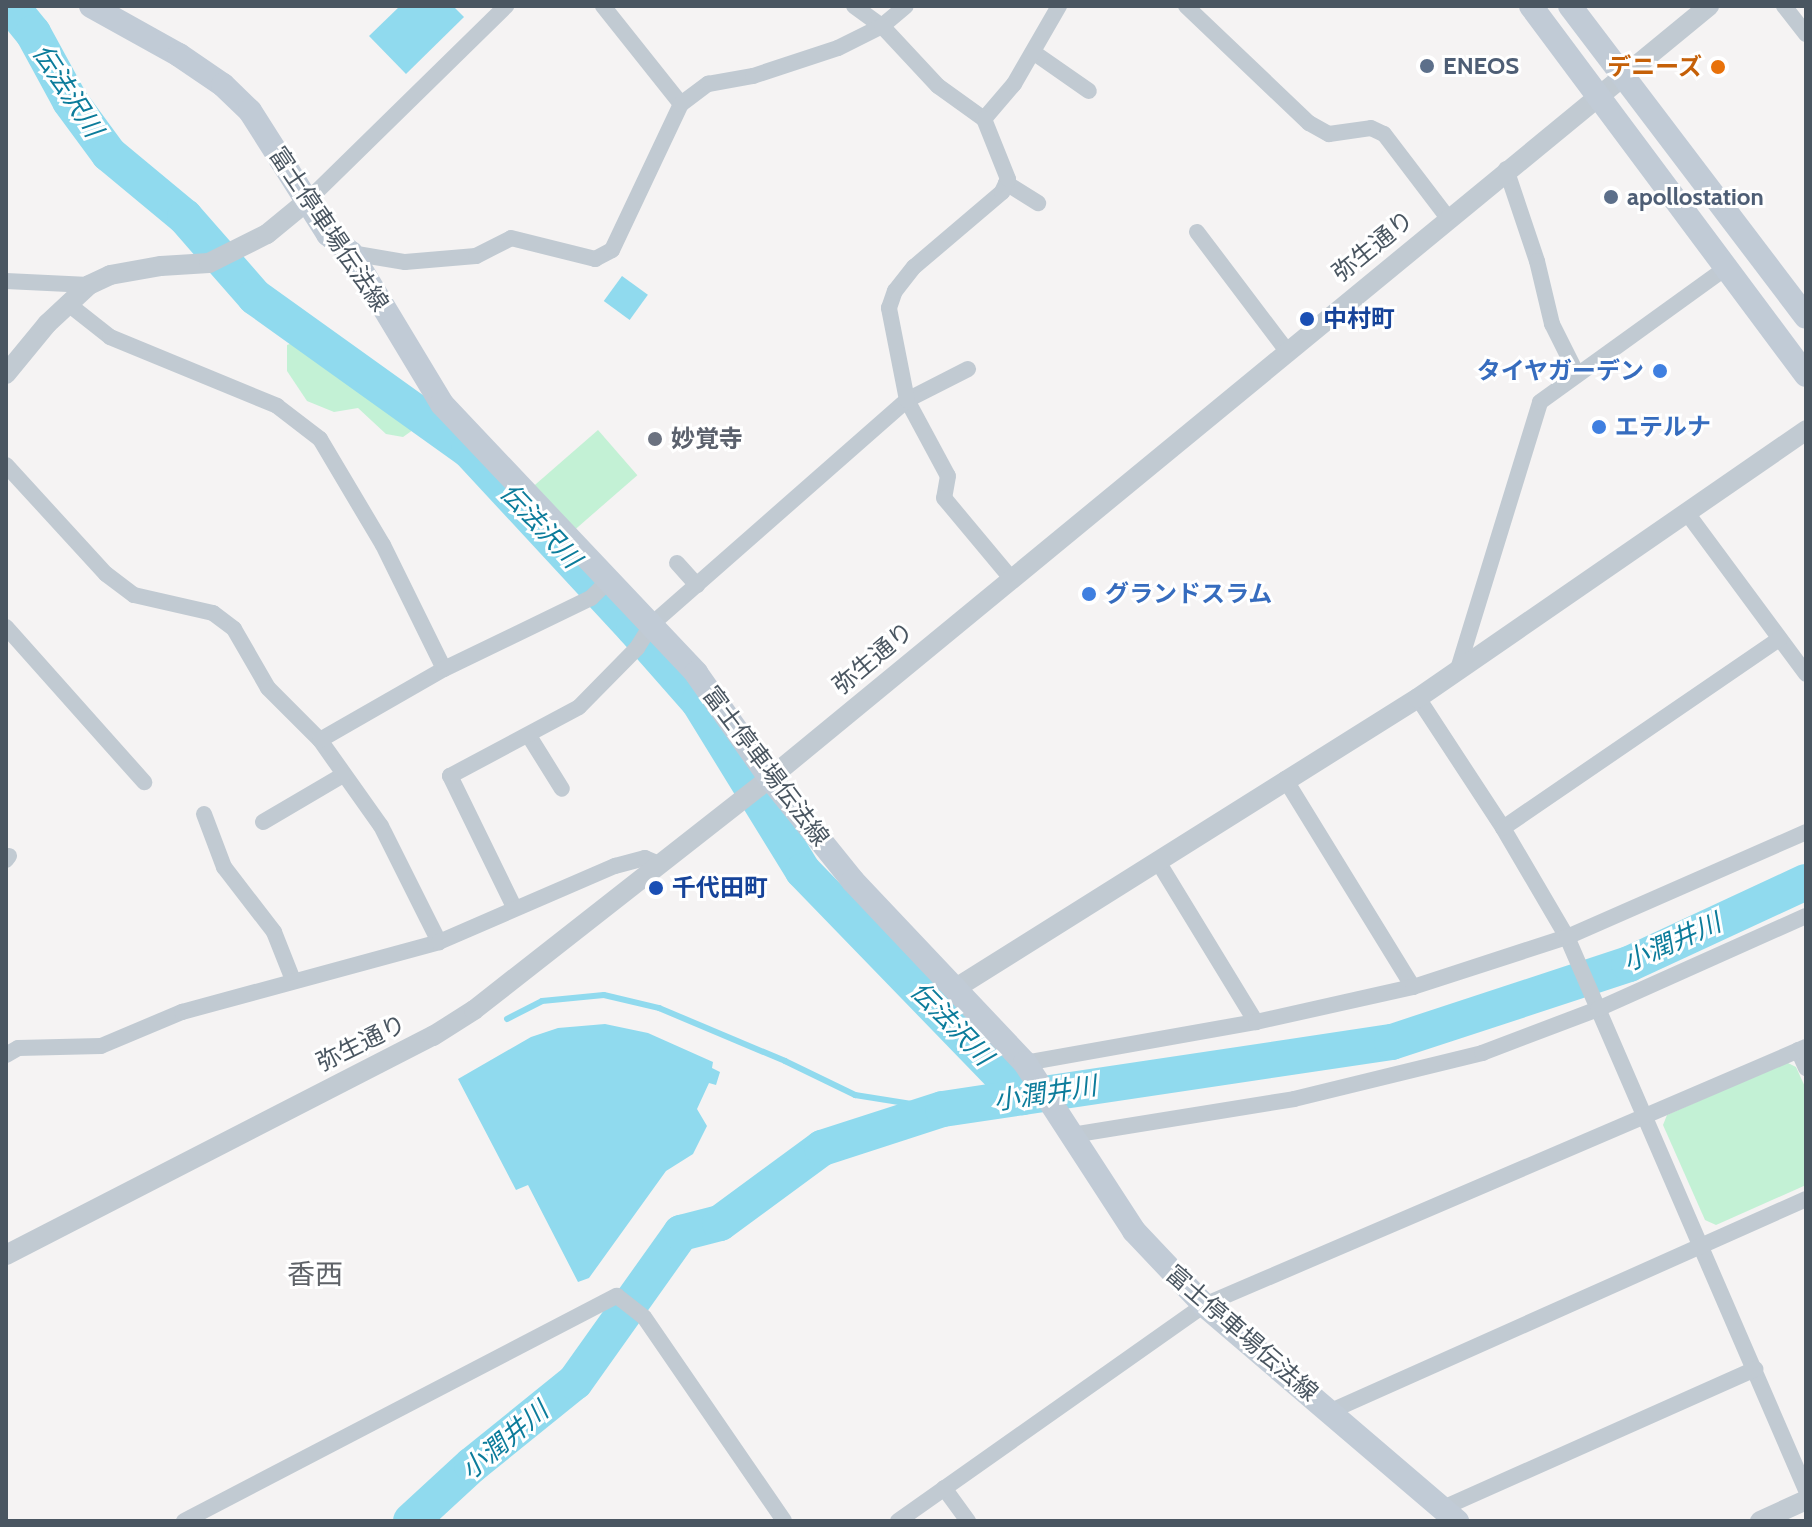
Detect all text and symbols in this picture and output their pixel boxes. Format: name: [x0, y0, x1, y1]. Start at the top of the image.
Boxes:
water label: 伝法沢川: [26, 39, 108, 143]
place label: ENEOS: [1443, 52, 1519, 80]
place label: デニーズ: [1606, 53, 1702, 81]
marker: ENEOS: [1418, 57, 1436, 75]
marker: デニーズ: [1709, 58, 1727, 76]
street label: 富士停車場伝法線: [263, 141, 395, 317]
place label: apollostation: [1627, 183, 1764, 211]
marker: apollostation: [1602, 188, 1620, 206]
street label: 弥生通り: [1327, 205, 1419, 287]
place label: 中村町: [1323, 305, 1395, 333]
marker: 中村町: [1298, 310, 1316, 328]
place label: タイヤガーデン: [1476, 357, 1644, 385]
marker: タイヤガーデン: [1651, 362, 1669, 380]
place label: エテルナ: [1615, 413, 1711, 441]
marker: エテルナ: [1590, 418, 1608, 436]
place label: 妙覚寺: [671, 425, 743, 453]
marker: 妙覚寺: [646, 430, 664, 448]
water label: 伝法沢川: [493, 477, 587, 575]
place label: グランドスラム: [1105, 580, 1273, 608]
marker: グランドスラム: [1080, 585, 1098, 603]
street label: 弥生通り: [827, 616, 919, 700]
street label: 富士停車場伝法線: [697, 681, 835, 851]
place label: 千代田町: [672, 874, 768, 902]
marker: 千代田町: [647, 879, 665, 897]
water label: 小潤井川: [1618, 908, 1726, 978]
water label: 伝法沢川: [904, 976, 998, 1072]
street label: 弥生通り: [312, 1009, 410, 1077]
water label: 小潤井川: [991, 1070, 1099, 1118]
district label: 香西: [287, 1257, 343, 1291]
street label: 富士停車場伝法線: [1160, 1259, 1324, 1407]
water label: 小潤井川: [455, 1396, 555, 1486]

